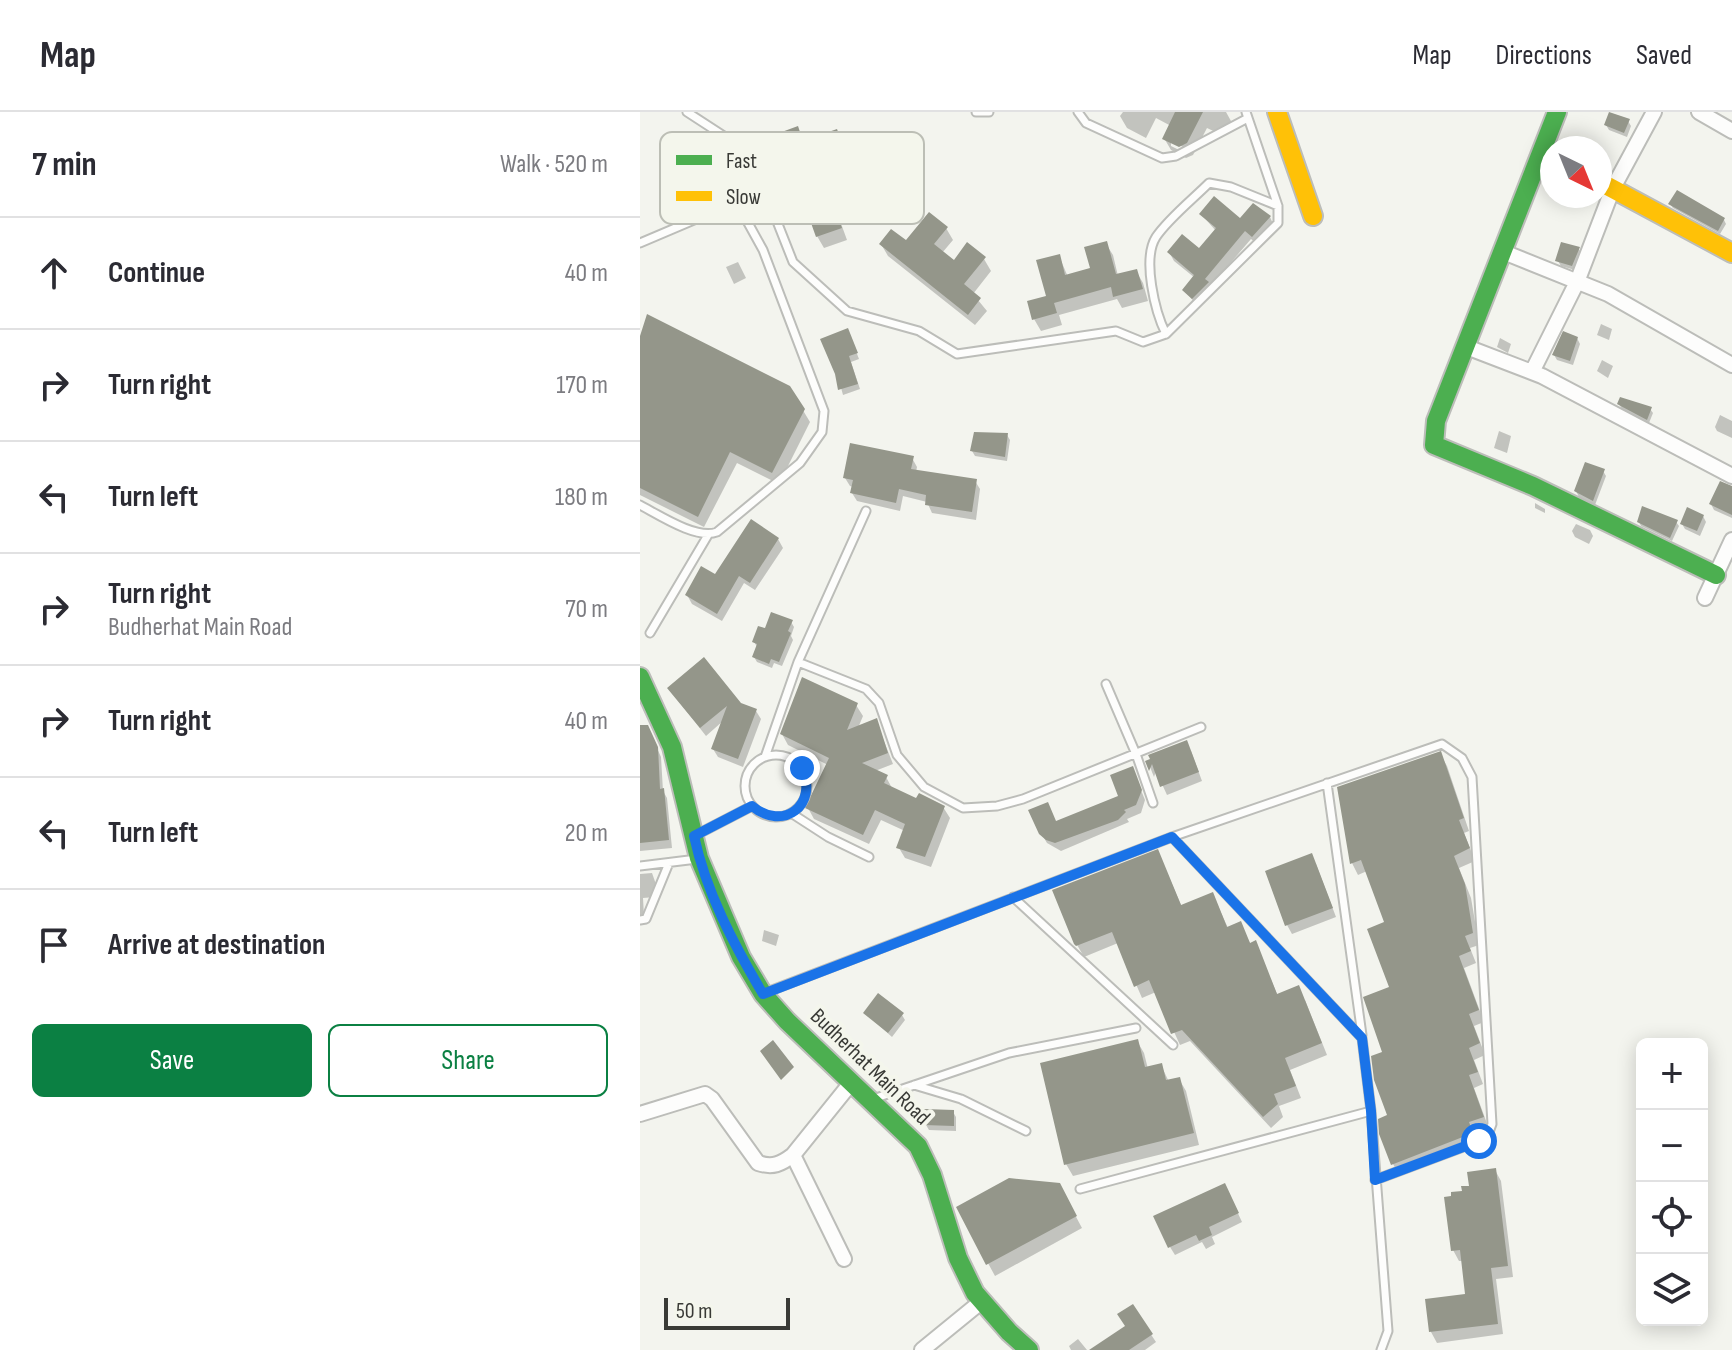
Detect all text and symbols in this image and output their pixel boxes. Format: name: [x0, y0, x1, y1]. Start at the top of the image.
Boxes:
text: Map: [40, 33, 96, 78]
text: Map: [1413, 39, 1452, 72]
text: Directions: [1496, 39, 1592, 72]
text: Saved: [1636, 39, 1692, 72]
legend: [660, 132, 924, 224]
north arrow: [1540, 136, 1612, 208]
text: 7 min: [32, 144, 97, 185]
text: Fast: [726, 148, 757, 175]
text: Walk · 520 m: [500, 149, 608, 180]
text: Slow: [726, 184, 761, 211]
icon: ahead: [32, 251, 76, 295]
text: Continue: [108, 255, 205, 291]
text: 40 m: [565, 258, 608, 289]
icon: right: [32, 363, 76, 407]
text: Turn right: [108, 367, 211, 403]
text: 170 m: [556, 370, 608, 401]
icon: left: [32, 475, 76, 519]
text: Turn left: [108, 479, 198, 515]
text: 180 m: [555, 482, 608, 513]
text: Turn right: [108, 576, 211, 612]
icon: right: [32, 587, 76, 631]
text: 70 m: [565, 594, 608, 625]
text: Budherhat Main Road: [108, 612, 292, 643]
icon: right: [32, 699, 76, 743]
text: Turn right: [108, 703, 211, 739]
text: 40 m: [565, 706, 608, 737]
route end: [784, 750, 820, 786]
icon: left: [32, 811, 76, 855]
text: Turn left: [108, 815, 198, 851]
text: 20 m: [565, 818, 608, 849]
icon: arrive: [32, 923, 76, 967]
text: Arrive at destination: [108, 927, 325, 963]
street label: Budherhat Main Road: [805, 1003, 935, 1131]
button: Save: [32, 1024, 312, 1097]
button: Share: [328, 1024, 608, 1097]
map controls: [1636, 1038, 1708, 1326]
button: +: [1636, 1038, 1708, 1110]
button: −: [1636, 1110, 1708, 1182]
route start: [1461, 1123, 1497, 1159]
button: locate: [1636, 1182, 1708, 1254]
button: layers: [1636, 1254, 1708, 1326]
scale bar: [664, 1294, 790, 1330]
text: 50 m: [676, 1298, 712, 1325]

